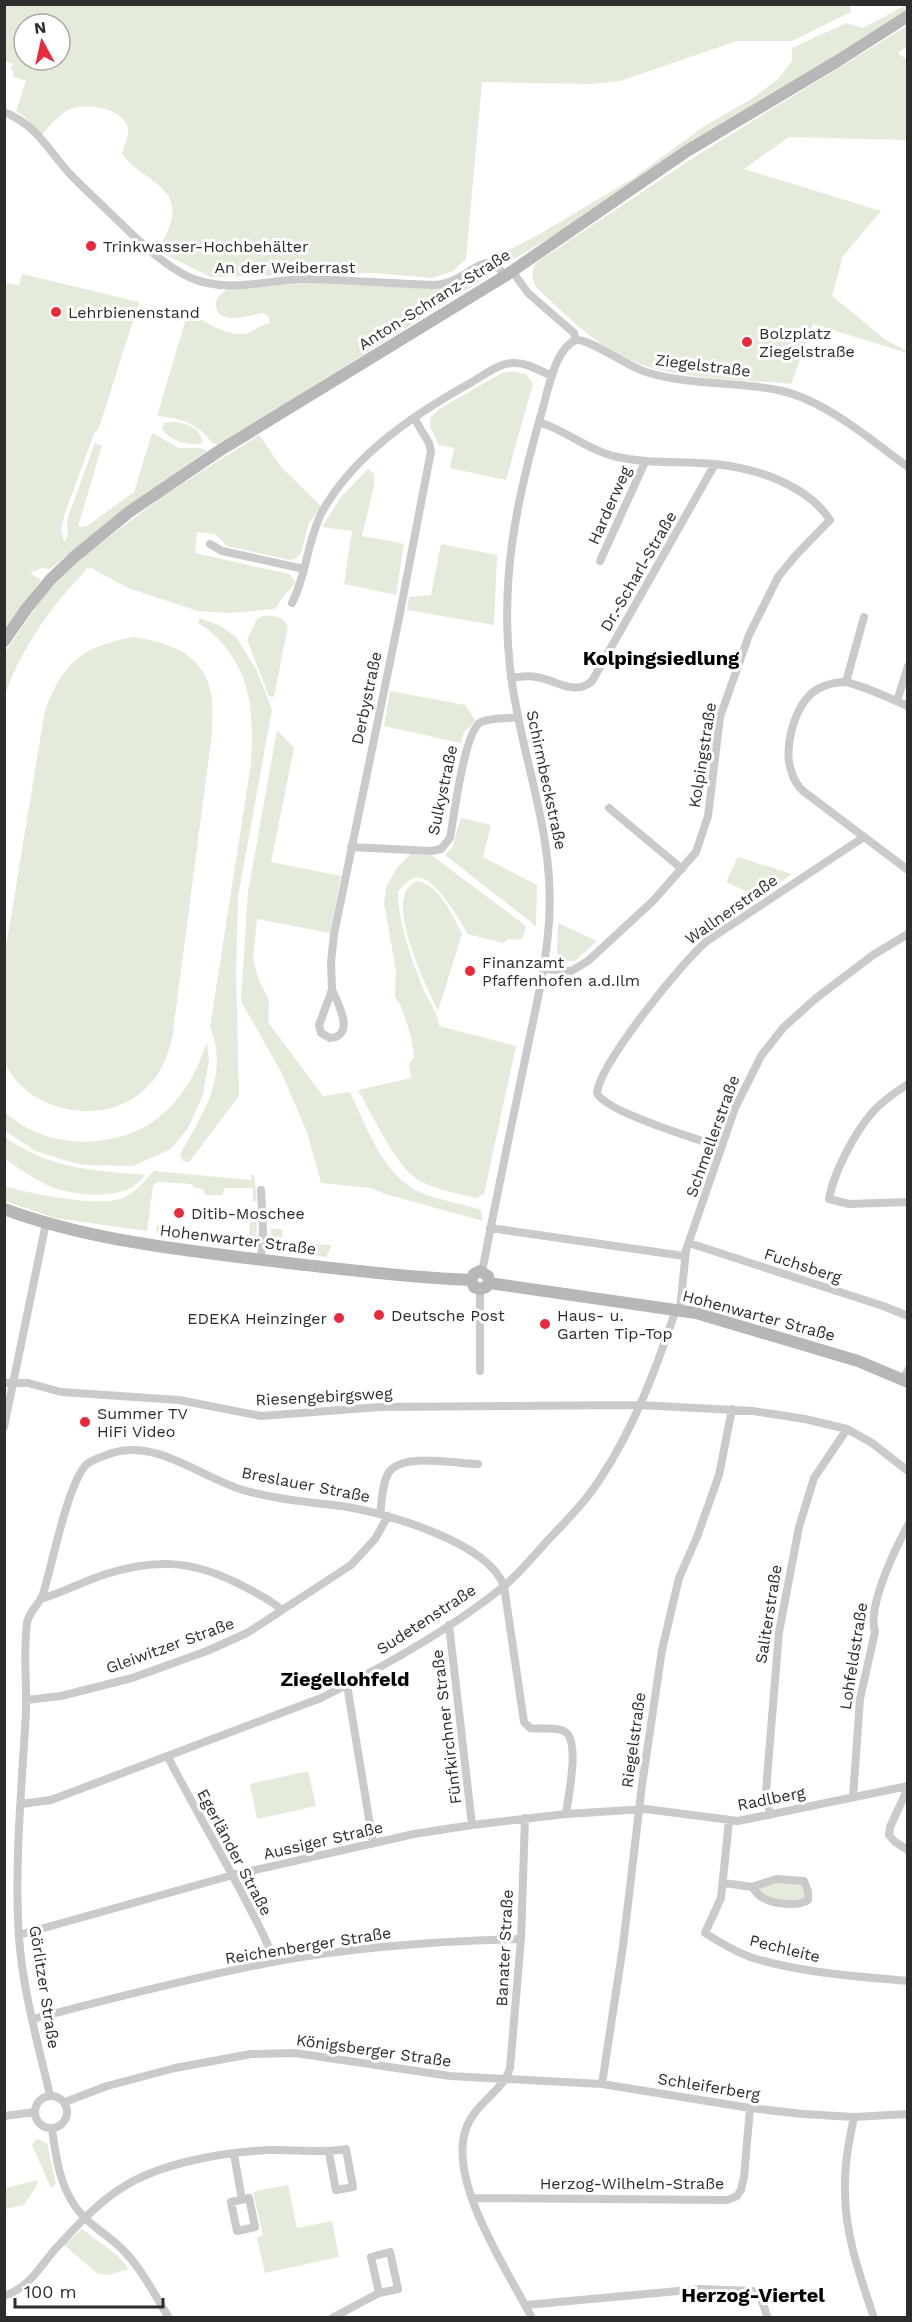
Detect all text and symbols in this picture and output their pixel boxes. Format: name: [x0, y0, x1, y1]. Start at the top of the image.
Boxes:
north arrow: [12, 12, 72, 72]
text: N: [33, 17, 47, 38]
place label: Trinkwasser-Hochbehälter: [103, 237, 309, 256]
marker: Trinkwasser-Hochbehälter: [84, 239, 98, 253]
street label: Anton-Schranz-Straße: [355, 245, 514, 354]
street label: An der Weiberrast: [214, 258, 356, 277]
place label: Lehrbienenstand: [68, 303, 200, 322]
marker: Lehrbienenstand: [49, 305, 63, 319]
place label: Bolzplatz Ziegelstraße: [759, 324, 855, 361]
marker: Bolzplatz Ziegelstraße: [740, 335, 754, 349]
street label: Ziegelstraße: [654, 350, 752, 381]
street label: Harderweg: [584, 463, 635, 547]
street label: Dr.-Scharl-Straße: [596, 508, 681, 635]
district label: Kolpingsiedlung: [583, 646, 740, 670]
street label: Derbystraße: [347, 650, 386, 746]
street label: Kolpingstraße: [685, 701, 720, 809]
street label: Schirmbeckstraße: [522, 709, 571, 851]
street label: Sulkystraße: [424, 743, 461, 837]
street label: Wallnerstraße: [681, 871, 781, 948]
place label: Finanzamt Pfaffenhofen a.d.Ilm: [482, 953, 640, 990]
marker: Finanzamt Pfaffenhofen a.d.Ilm: [463, 964, 477, 978]
street label: Schmellerstraße: [682, 1073, 743, 1200]
place label: Ditib-Moschee: [191, 1204, 305, 1223]
marker: Ditib-Moschee: [172, 1206, 186, 1220]
street label: Hohenwarter Straße: [159, 1220, 317, 1259]
street label: Fuchsberg: [762, 1244, 844, 1287]
street label: Hohenwarter Straße: [680, 1286, 837, 1345]
place label: Deutsche Post: [391, 1306, 505, 1325]
place label: Haus- u. Garten Tip-Top: [557, 1306, 672, 1343]
marker: Deutsche Post: [372, 1308, 386, 1322]
place label: EDEKA Heinzinger: [187, 1309, 327, 1328]
marker: EDEKA Heinzinger: [332, 1311, 346, 1325]
marker: Haus- u. Garten Tip-Top: [538, 1317, 552, 1331]
street label: Riesengebirgsweg: [255, 1383, 393, 1410]
place label: Summer TV HiFi Video: [97, 1404, 188, 1441]
marker: Summer TV HiFi Video: [78, 1415, 92, 1429]
street label: Breslauer Straße: [240, 1463, 372, 1506]
street label: Saliterstraße: [751, 1563, 786, 1665]
street label: Sudetenstraße: [373, 1580, 479, 1659]
street label: Lohfeldstraße: [836, 1601, 871, 1711]
street label: Gleiwitzer Straße: [103, 1613, 237, 1677]
street label: Fünfkirchner Straße: [428, 1649, 465, 1805]
district label: Ziegellohfeld: [280, 1667, 410, 1691]
street label: Riegelstraße: [617, 1691, 650, 1789]
street label: Radlberg: [736, 1783, 807, 1814]
street label: Egerländer Straße: [193, 1786, 276, 1919]
street label: Aussiger Straße: [261, 1817, 385, 1863]
street label: Banater Straße: [492, 1889, 517, 2007]
street label: Reichenberger Straße: [224, 1923, 393, 1968]
street label: Görlitzer Straße: [25, 1924, 64, 2050]
street label: Pechleite: [748, 1931, 822, 1966]
street label: Königsberger Straße: [295, 2030, 453, 2071]
street label: Schleiferberg: [656, 2069, 762, 2104]
street label: Herzog-Wilhelm-Straße: [540, 2174, 724, 2193]
scale bar: [15, 2271, 164, 2309]
text: 100 m: [24, 2281, 77, 2302]
district label: Herzog-Viertel: [681, 2283, 825, 2307]

